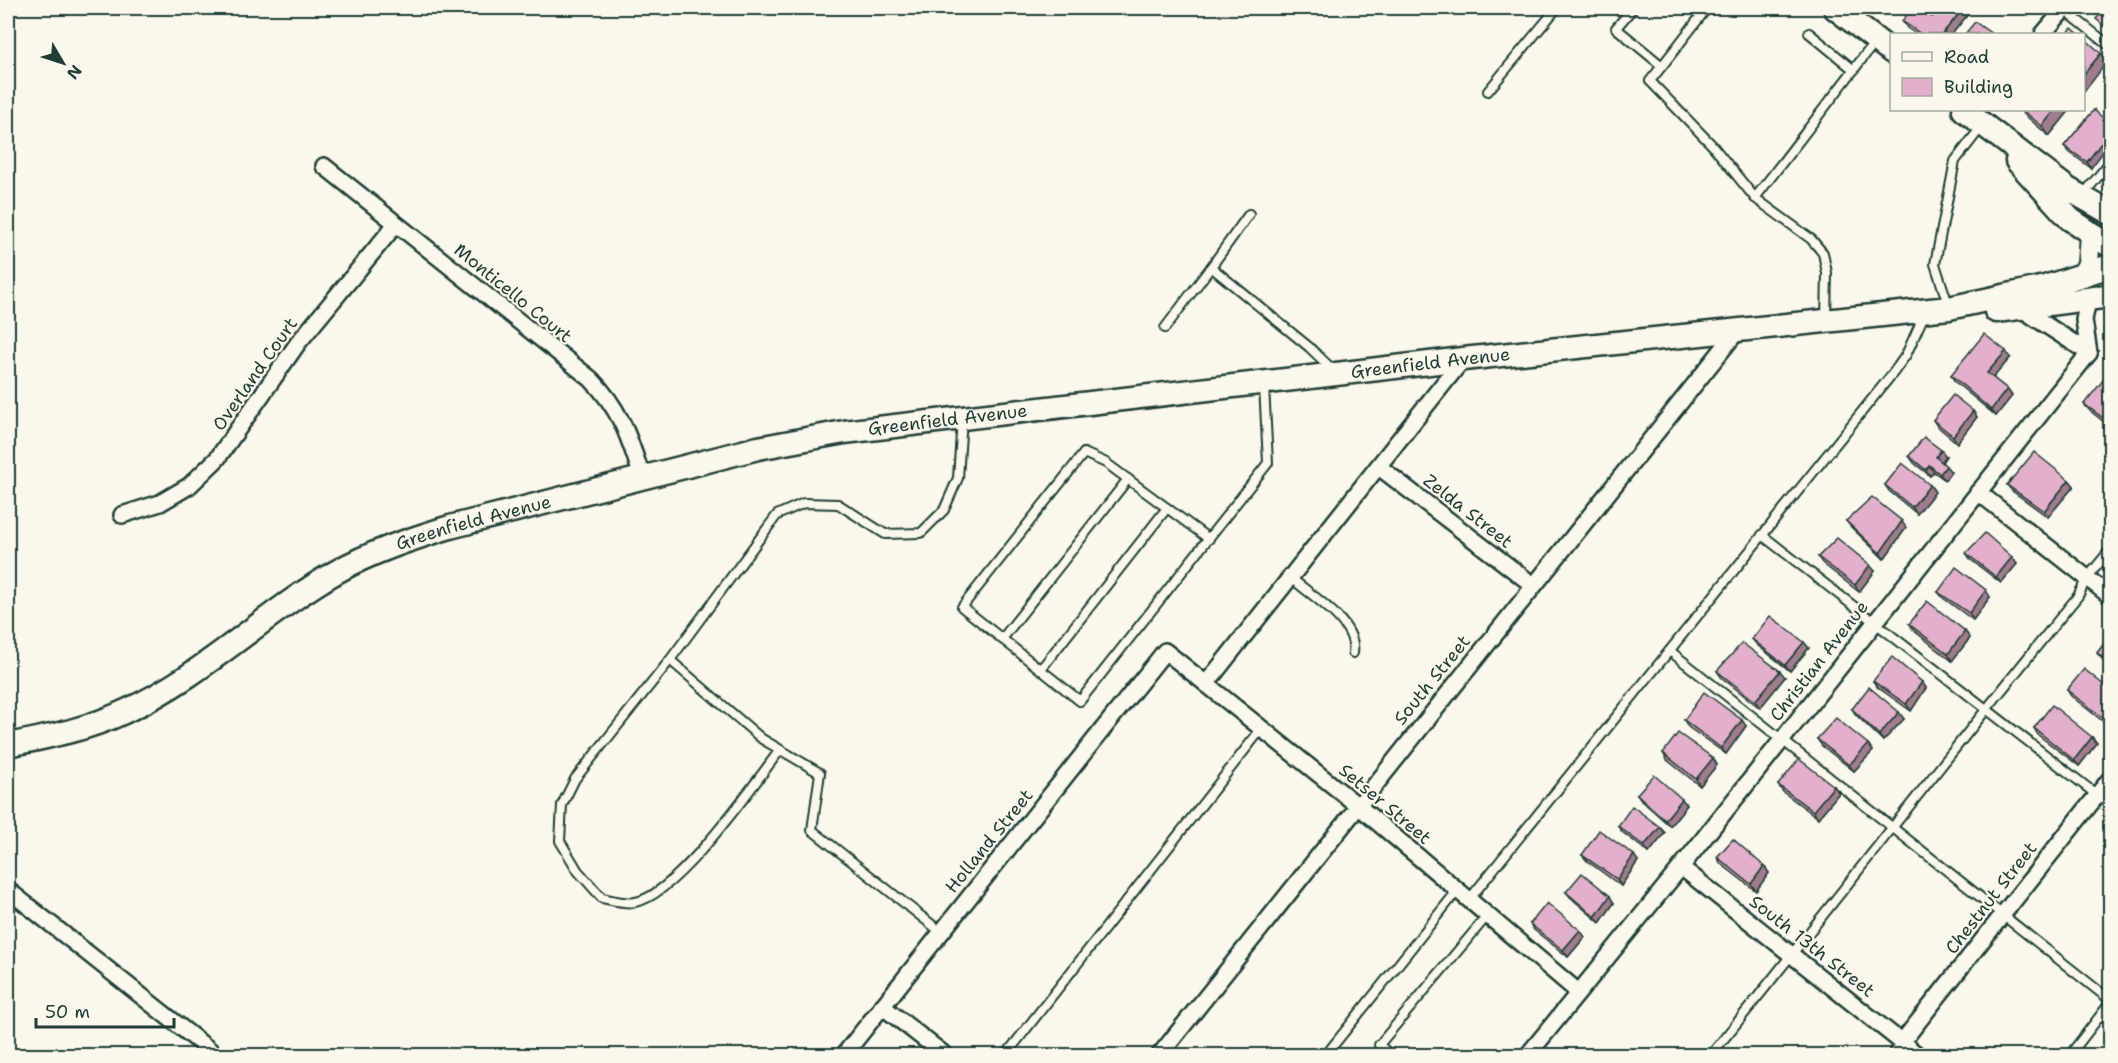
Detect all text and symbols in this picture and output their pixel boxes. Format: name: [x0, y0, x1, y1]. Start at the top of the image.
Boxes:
north arrow: [33, 33, 93, 93]
legend: [1890, 33, 2085, 111]
text: Road: [1944, 45, 1989, 69]
text: N: [62, 61, 86, 84]
text: Building: [1944, 75, 2013, 99]
street label: Monticello Court: [449, 238, 577, 348]
street label: Overland Court: [207, 313, 303, 435]
street label: Greenfield Avenue: [1349, 342, 1511, 384]
street label: Greenfield Avenue: [867, 398, 1029, 441]
street label: Zelda Street: [1418, 469, 1518, 554]
street label: Greenfield Avenue: [393, 490, 554, 556]
street label: Christian Avenue: [1764, 596, 1874, 726]
street label: South Street: [1388, 630, 1476, 730]
street label: Setser Street: [1334, 758, 1436, 850]
street label: Holland Street: [940, 784, 1038, 898]
street label: Chestnut Street: [1940, 837, 2042, 959]
street label: South 13th Street: [1744, 889, 1880, 1003]
scale bar: [36, 991, 174, 1029]
text: 50 m: [45, 1000, 90, 1024]

